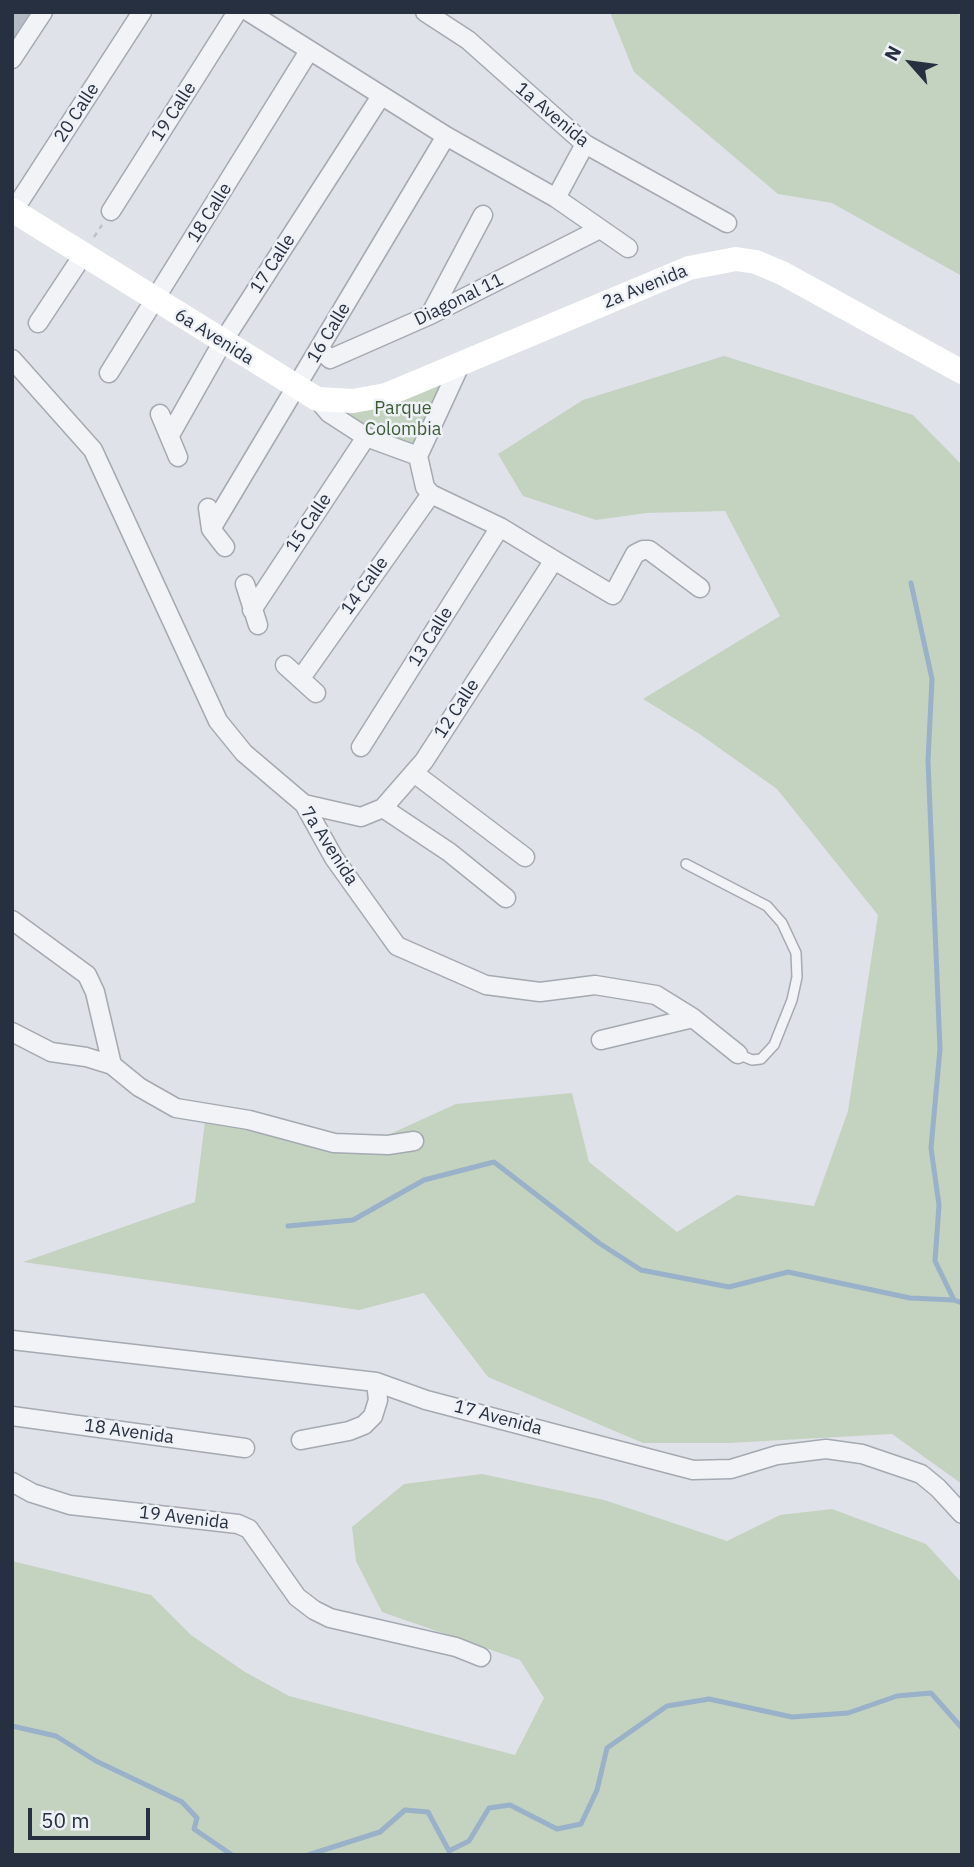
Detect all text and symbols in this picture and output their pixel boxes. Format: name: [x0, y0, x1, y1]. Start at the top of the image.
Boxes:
north arrow: [876, 28, 946, 98]
text: N: [879, 41, 906, 65]
street label: 19 Calle: [147, 78, 201, 146]
street label: 1a Avenida: [511, 78, 593, 152]
street label: 20 Calle: [50, 79, 104, 147]
street label: 18 Calle: [183, 179, 237, 247]
street label: 17 Calle: [246, 230, 300, 298]
street label: 2a Avenida: [600, 260, 690, 314]
street label: Diagonal 11: [411, 269, 507, 331]
street label: 16 Calle: [303, 299, 355, 367]
street label: 6a Avenida: [170, 304, 258, 370]
park label: Parque Colombia: [365, 398, 441, 440]
street label: 15 Calle: [282, 490, 336, 556]
street label: 14 Calle: [337, 553, 393, 619]
street label: 13 Calle: [404, 603, 458, 671]
street label: 12 Calle: [430, 675, 484, 743]
street label: 7a Avenida: [296, 803, 362, 889]
street label: 17 Avenida: [452, 1396, 544, 1440]
street label: 18 Avenida: [83, 1415, 175, 1449]
street label: 19 Avenida: [138, 1502, 230, 1534]
scale bar: [32, 1794, 154, 1838]
text: 50 m: [41, 1806, 90, 1834]

